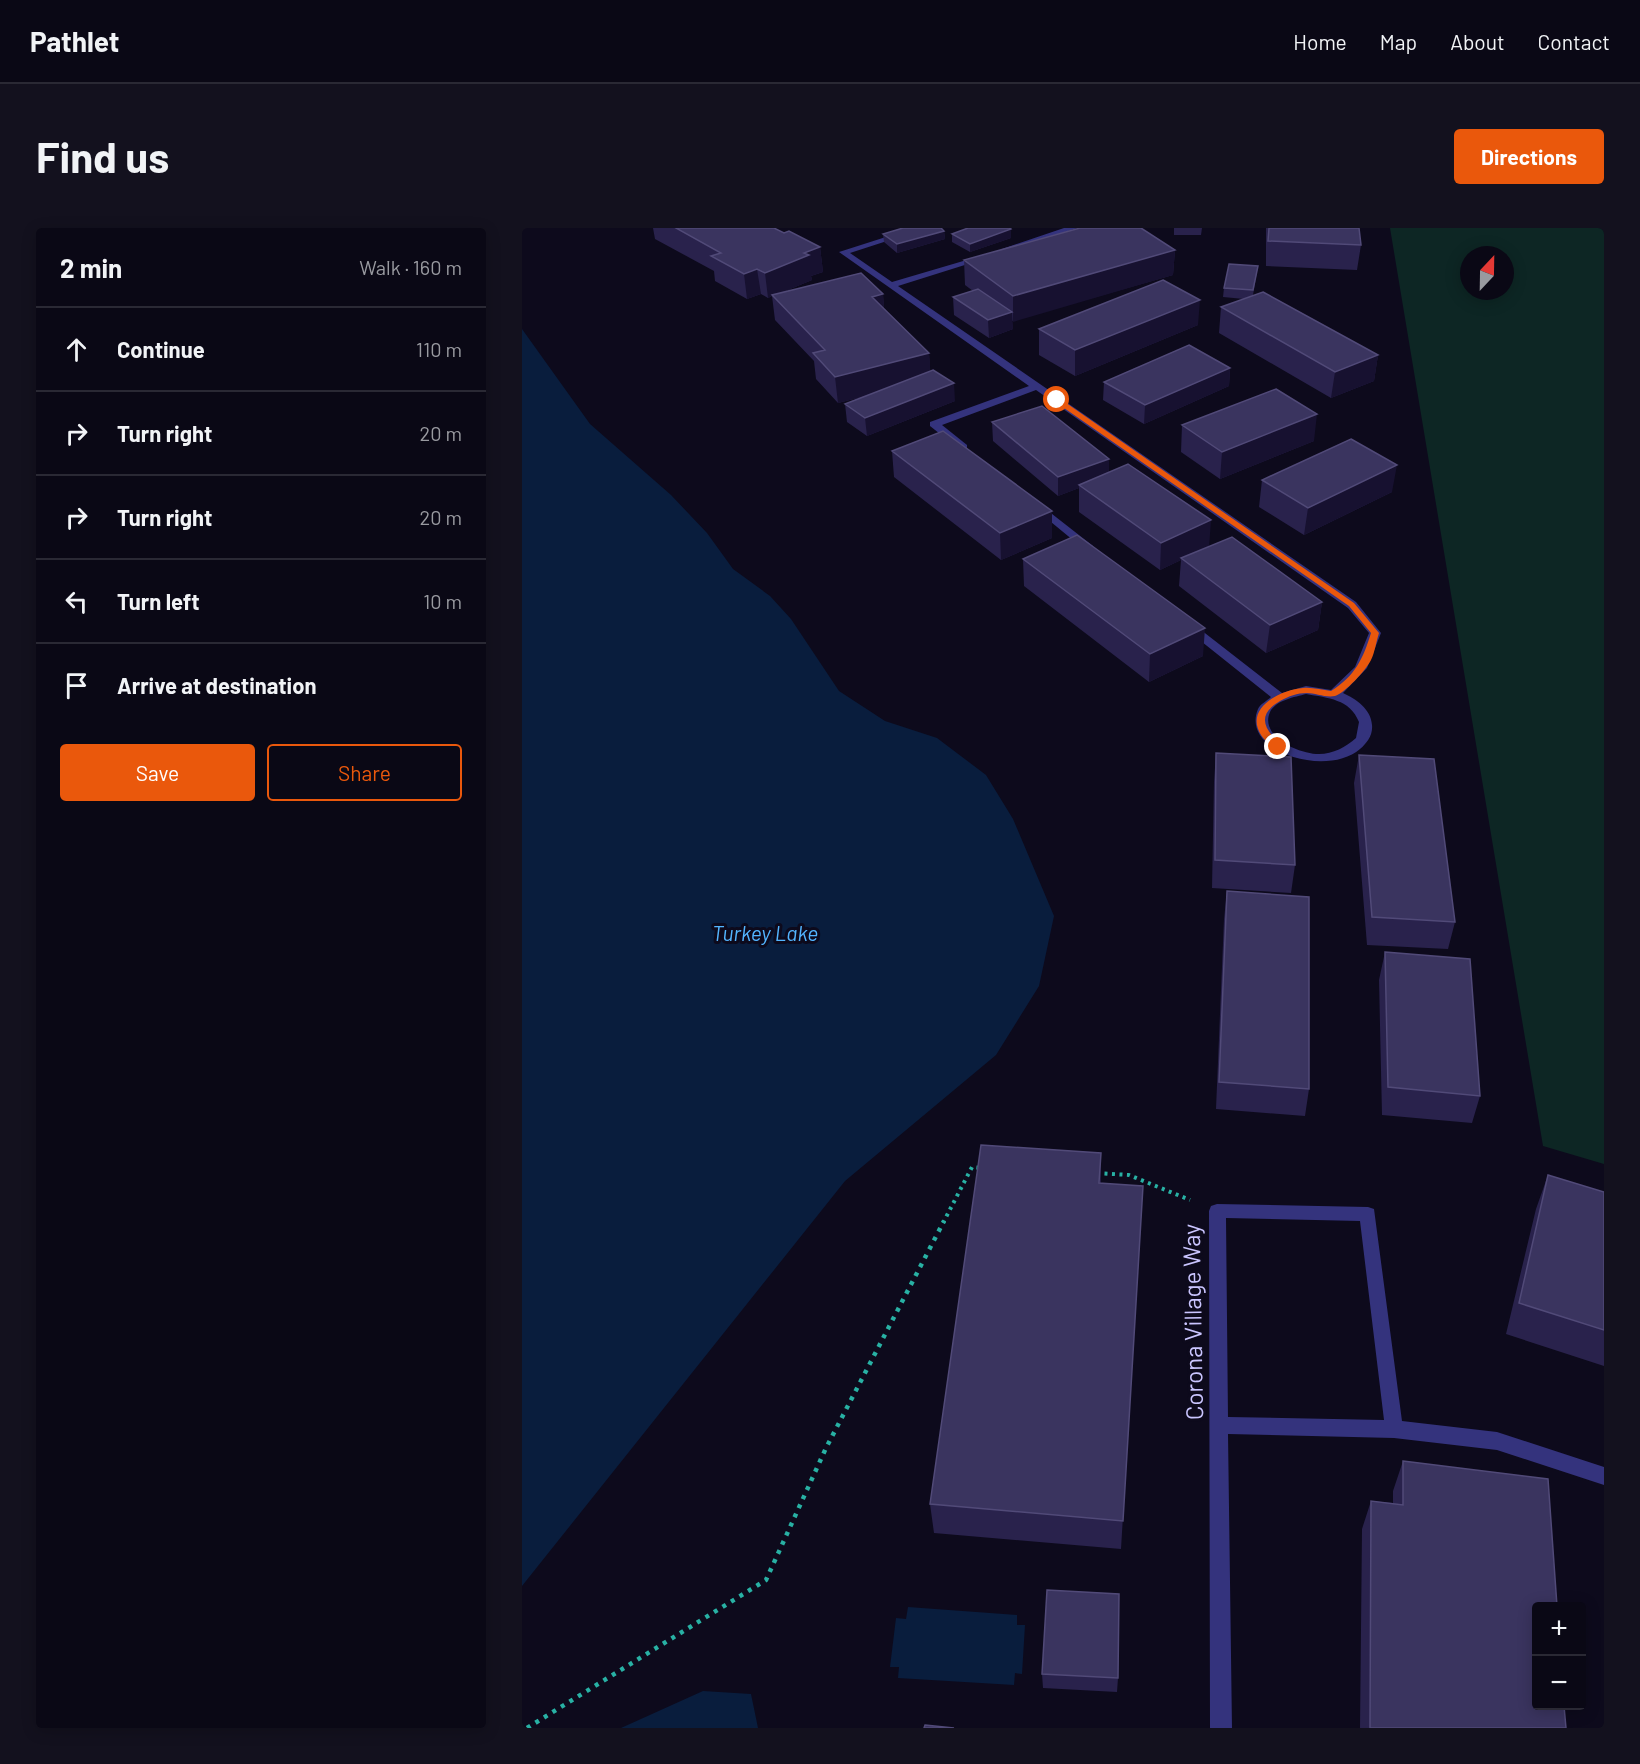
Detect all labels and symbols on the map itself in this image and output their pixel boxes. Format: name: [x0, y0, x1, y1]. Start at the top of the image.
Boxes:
north arrow: [1460, 246, 1514, 300]
route start: [1043, 386, 1069, 412]
route end: [1264, 733, 1290, 759]
water label: Turkey Lake: [712, 920, 818, 945]
street label: Corona Village Way: [1176, 1224, 1208, 1420]

